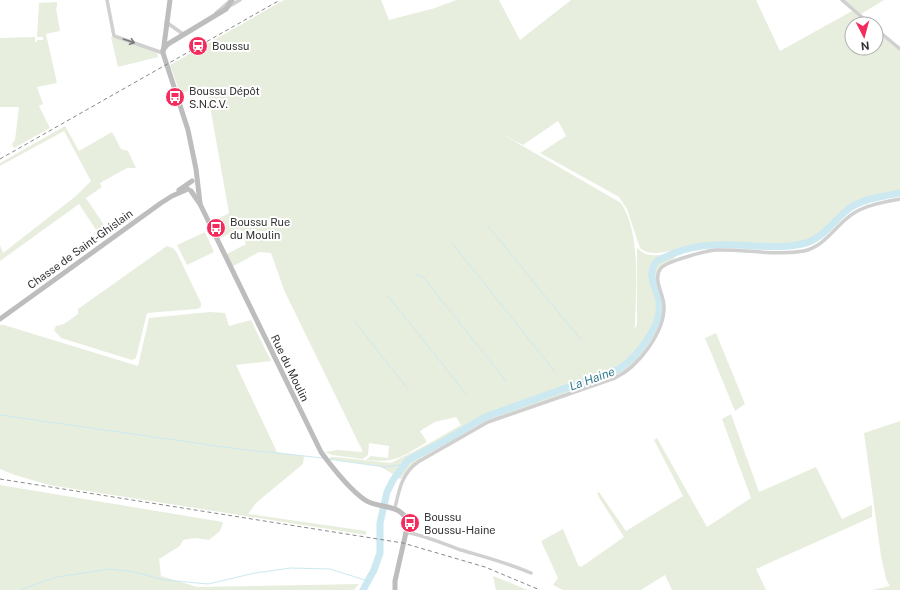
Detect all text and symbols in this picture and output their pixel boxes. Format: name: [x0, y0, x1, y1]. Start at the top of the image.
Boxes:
north arrow: [844, 16, 884, 56]
station icon: Boussu: [187, 35, 209, 57]
one-way arrow: [123, 38, 135, 46]
place label: Boussu: [212, 40, 250, 52]
text: N: [860, 40, 870, 52]
place label: Boussu Dépôt S.N.C.V.: [189, 85, 260, 110]
bus stop icon: Boussu Dépôt S.N.C.V.: [164, 86, 186, 108]
street label: Chasse de Saint-Ghislain: [25, 207, 135, 291]
place label: Boussu Rue du Moulin: [230, 216, 290, 241]
bus stop icon: Boussu Rue du Moulin: [205, 217, 227, 239]
street label: Rue du Moulin: [269, 333, 311, 403]
water label: La Haine: [567, 364, 617, 394]
place label: Boussu Boussu-Haine: [424, 511, 496, 536]
bus stop icon: Boussu Boussu-Haine: [399, 512, 421, 534]

